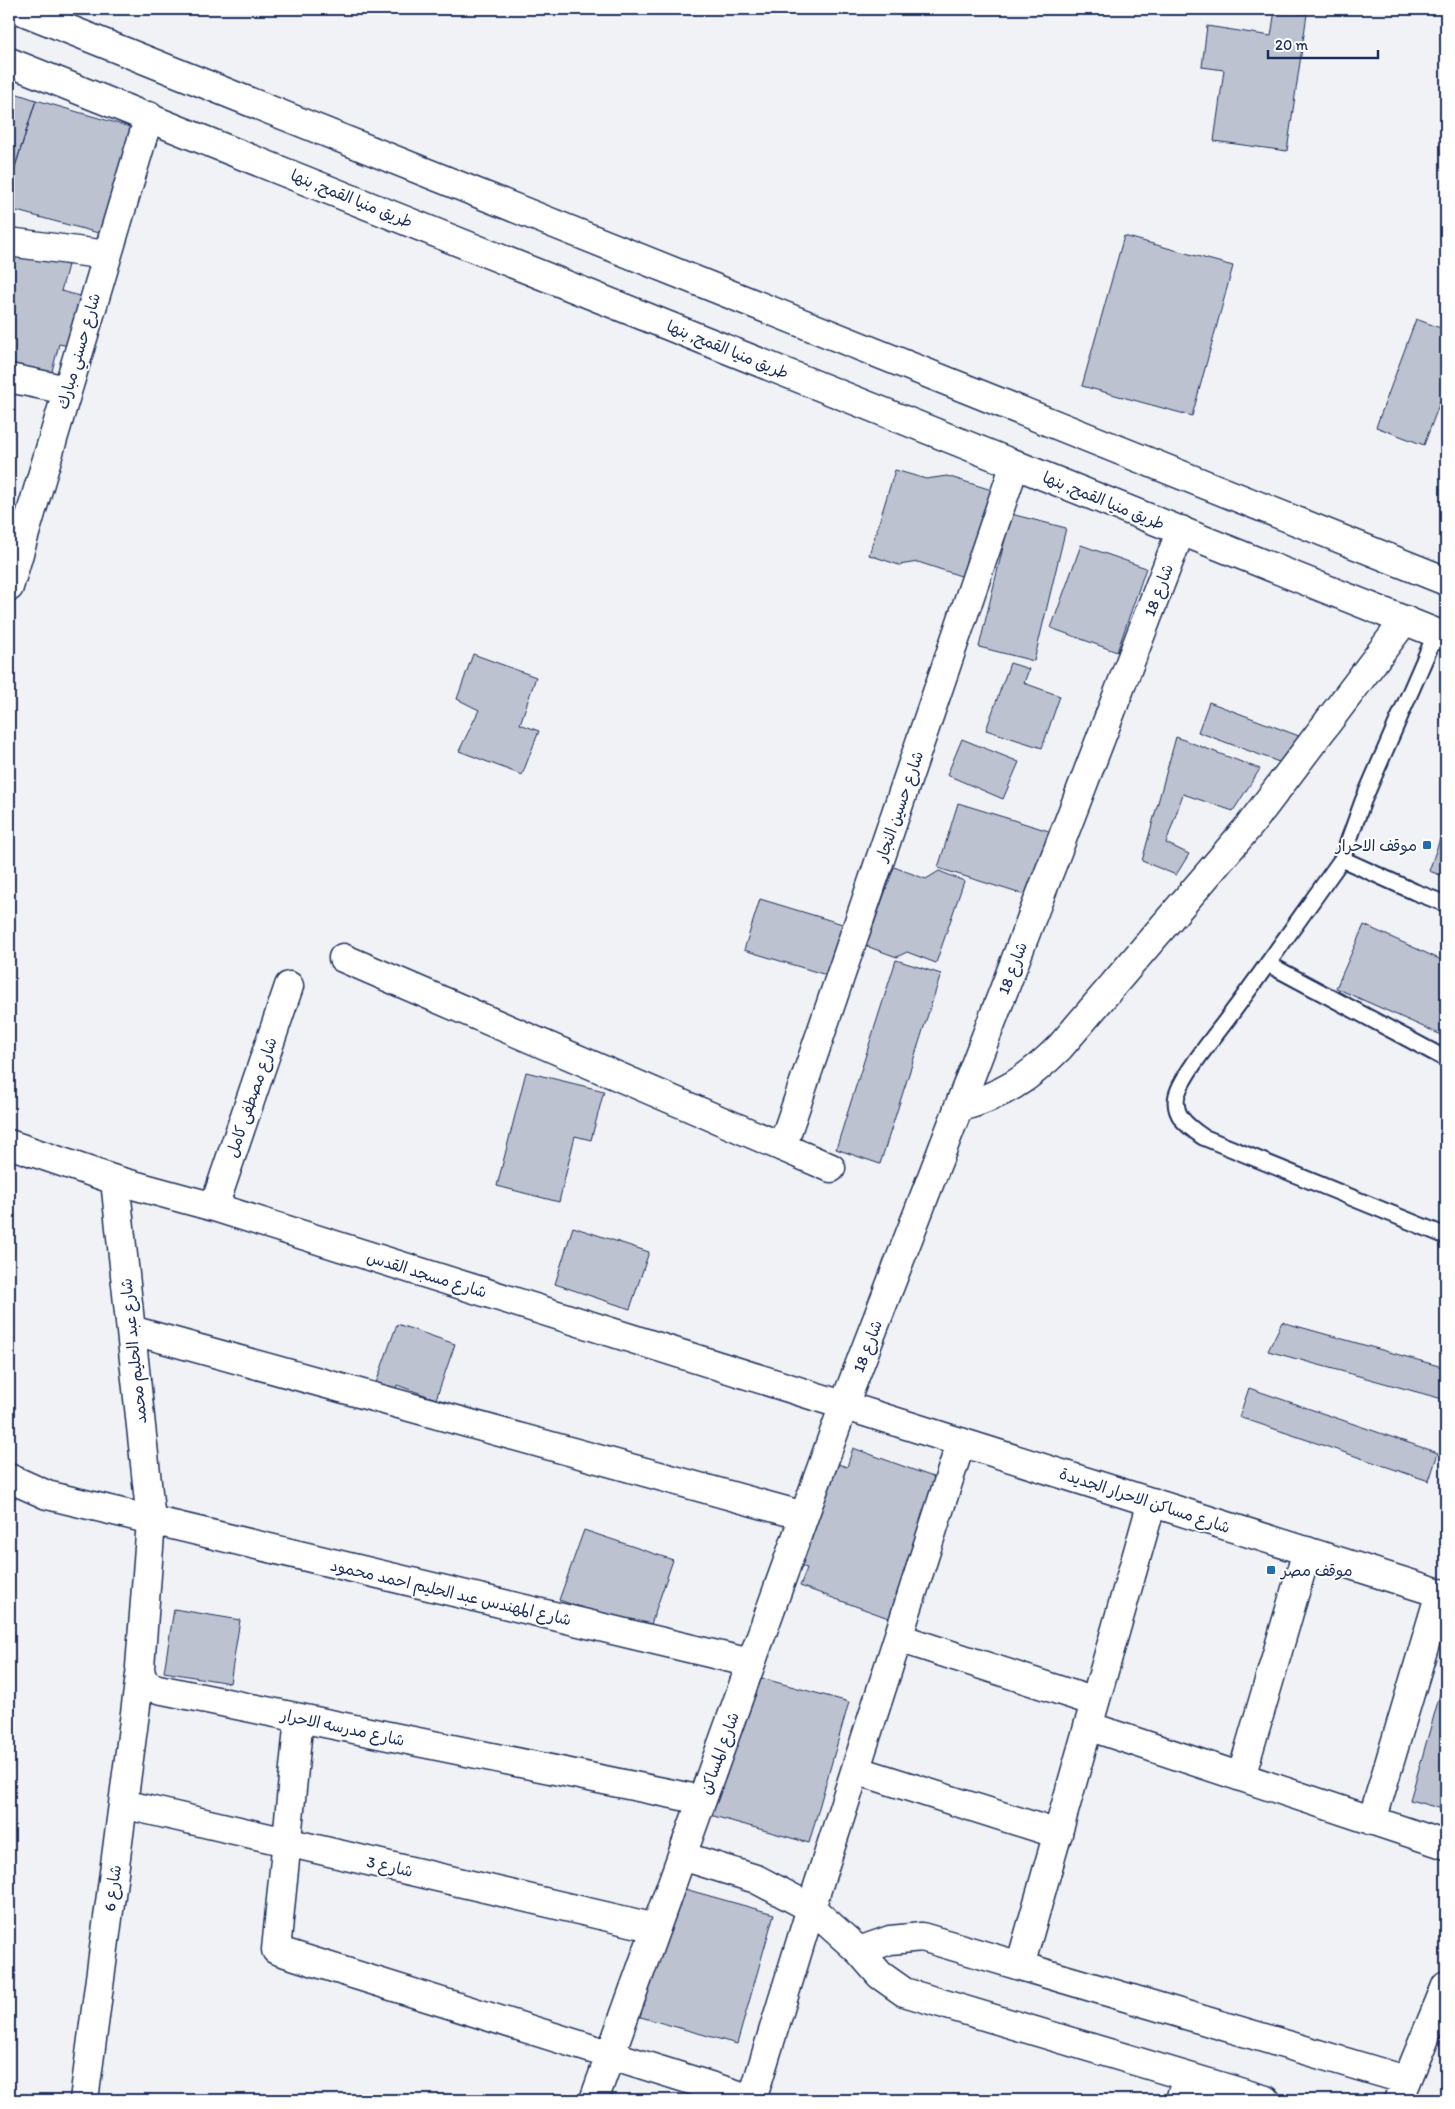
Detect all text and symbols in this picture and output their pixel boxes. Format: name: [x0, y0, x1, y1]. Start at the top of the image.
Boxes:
scale bar: [1268, 28, 1378, 60]
text: 20 m: [1275, 36, 1309, 54]
street label: طريق منيا القمح, بنها: [288, 165, 416, 233]
street label: شارع حسني مبارك: [53, 291, 109, 413]
street label: طريق منيا القمح, بنها: [664, 316, 792, 384]
street label: طريق منيا القمح, بنها: [1040, 467, 1168, 535]
street label: شارع 18: [1140, 561, 1179, 620]
street label: شارع حسين النجار: [871, 748, 929, 866]
place label: موقف الاحرار: [1334, 836, 1417, 856]
marker: موقف الاحرار: [1421, 839, 1433, 851]
street label: شارع 18: [994, 939, 1033, 998]
street label: شارع مصطفى كامل: [222, 1035, 283, 1160]
street label: شارع مسجد القدس: [364, 1247, 489, 1304]
street label: شارع عبد الحليم محمد: [116, 1277, 154, 1425]
street label: شارع 18: [849, 1317, 888, 1376]
street label: شارع مساكن الاحرار الجديدة: [1056, 1464, 1233, 1539]
street label: شارع المهندس عبد الحليم احمد محمود: [328, 1556, 573, 1632]
place label: موقف مصر: [1279, 1561, 1353, 1581]
marker: موقف مصر: [1265, 1564, 1277, 1576]
street label: شارع مدرسه الاحرار: [277, 1705, 406, 1752]
street label: شارع المساكن: [696, 1710, 745, 1797]
street label: شارع 3: [364, 1852, 415, 1883]
street label: شارع 6: [100, 1864, 127, 1913]

